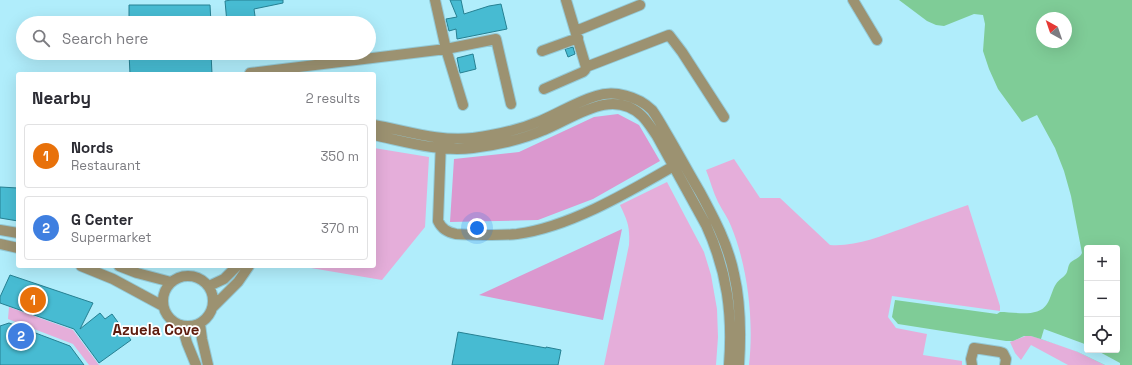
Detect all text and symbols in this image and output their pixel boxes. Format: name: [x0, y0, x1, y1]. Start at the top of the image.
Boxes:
north arrow: [1036, 12, 1072, 48]
search box: [16, 16, 376, 60]
icon: search: [30, 27, 52, 49]
text: Search here: [62, 29, 148, 48]
text: Nearby: [32, 87, 91, 109]
text: 2 results: [306, 90, 360, 107]
text: Nords: [71, 138, 113, 157]
text: 1: [43, 148, 49, 165]
text: 350 m: [321, 148, 359, 165]
text: Restaurant: [71, 157, 141, 174]
text: G Center: [71, 210, 133, 229]
your location: [467, 218, 487, 238]
text: 2: [42, 220, 50, 237]
text: 370 m: [321, 220, 359, 237]
text: Supermarket: [71, 229, 152, 246]
map controls: [1084, 245, 1120, 353]
button: +: [1084, 245, 1120, 281]
button: −: [1084, 281, 1120, 317]
pin: 1: [20, 285, 46, 315]
button: locate: [1084, 317, 1120, 353]
district label: Azuela Cove: [113, 320, 200, 339]
pin: 2: [8, 321, 34, 351]

